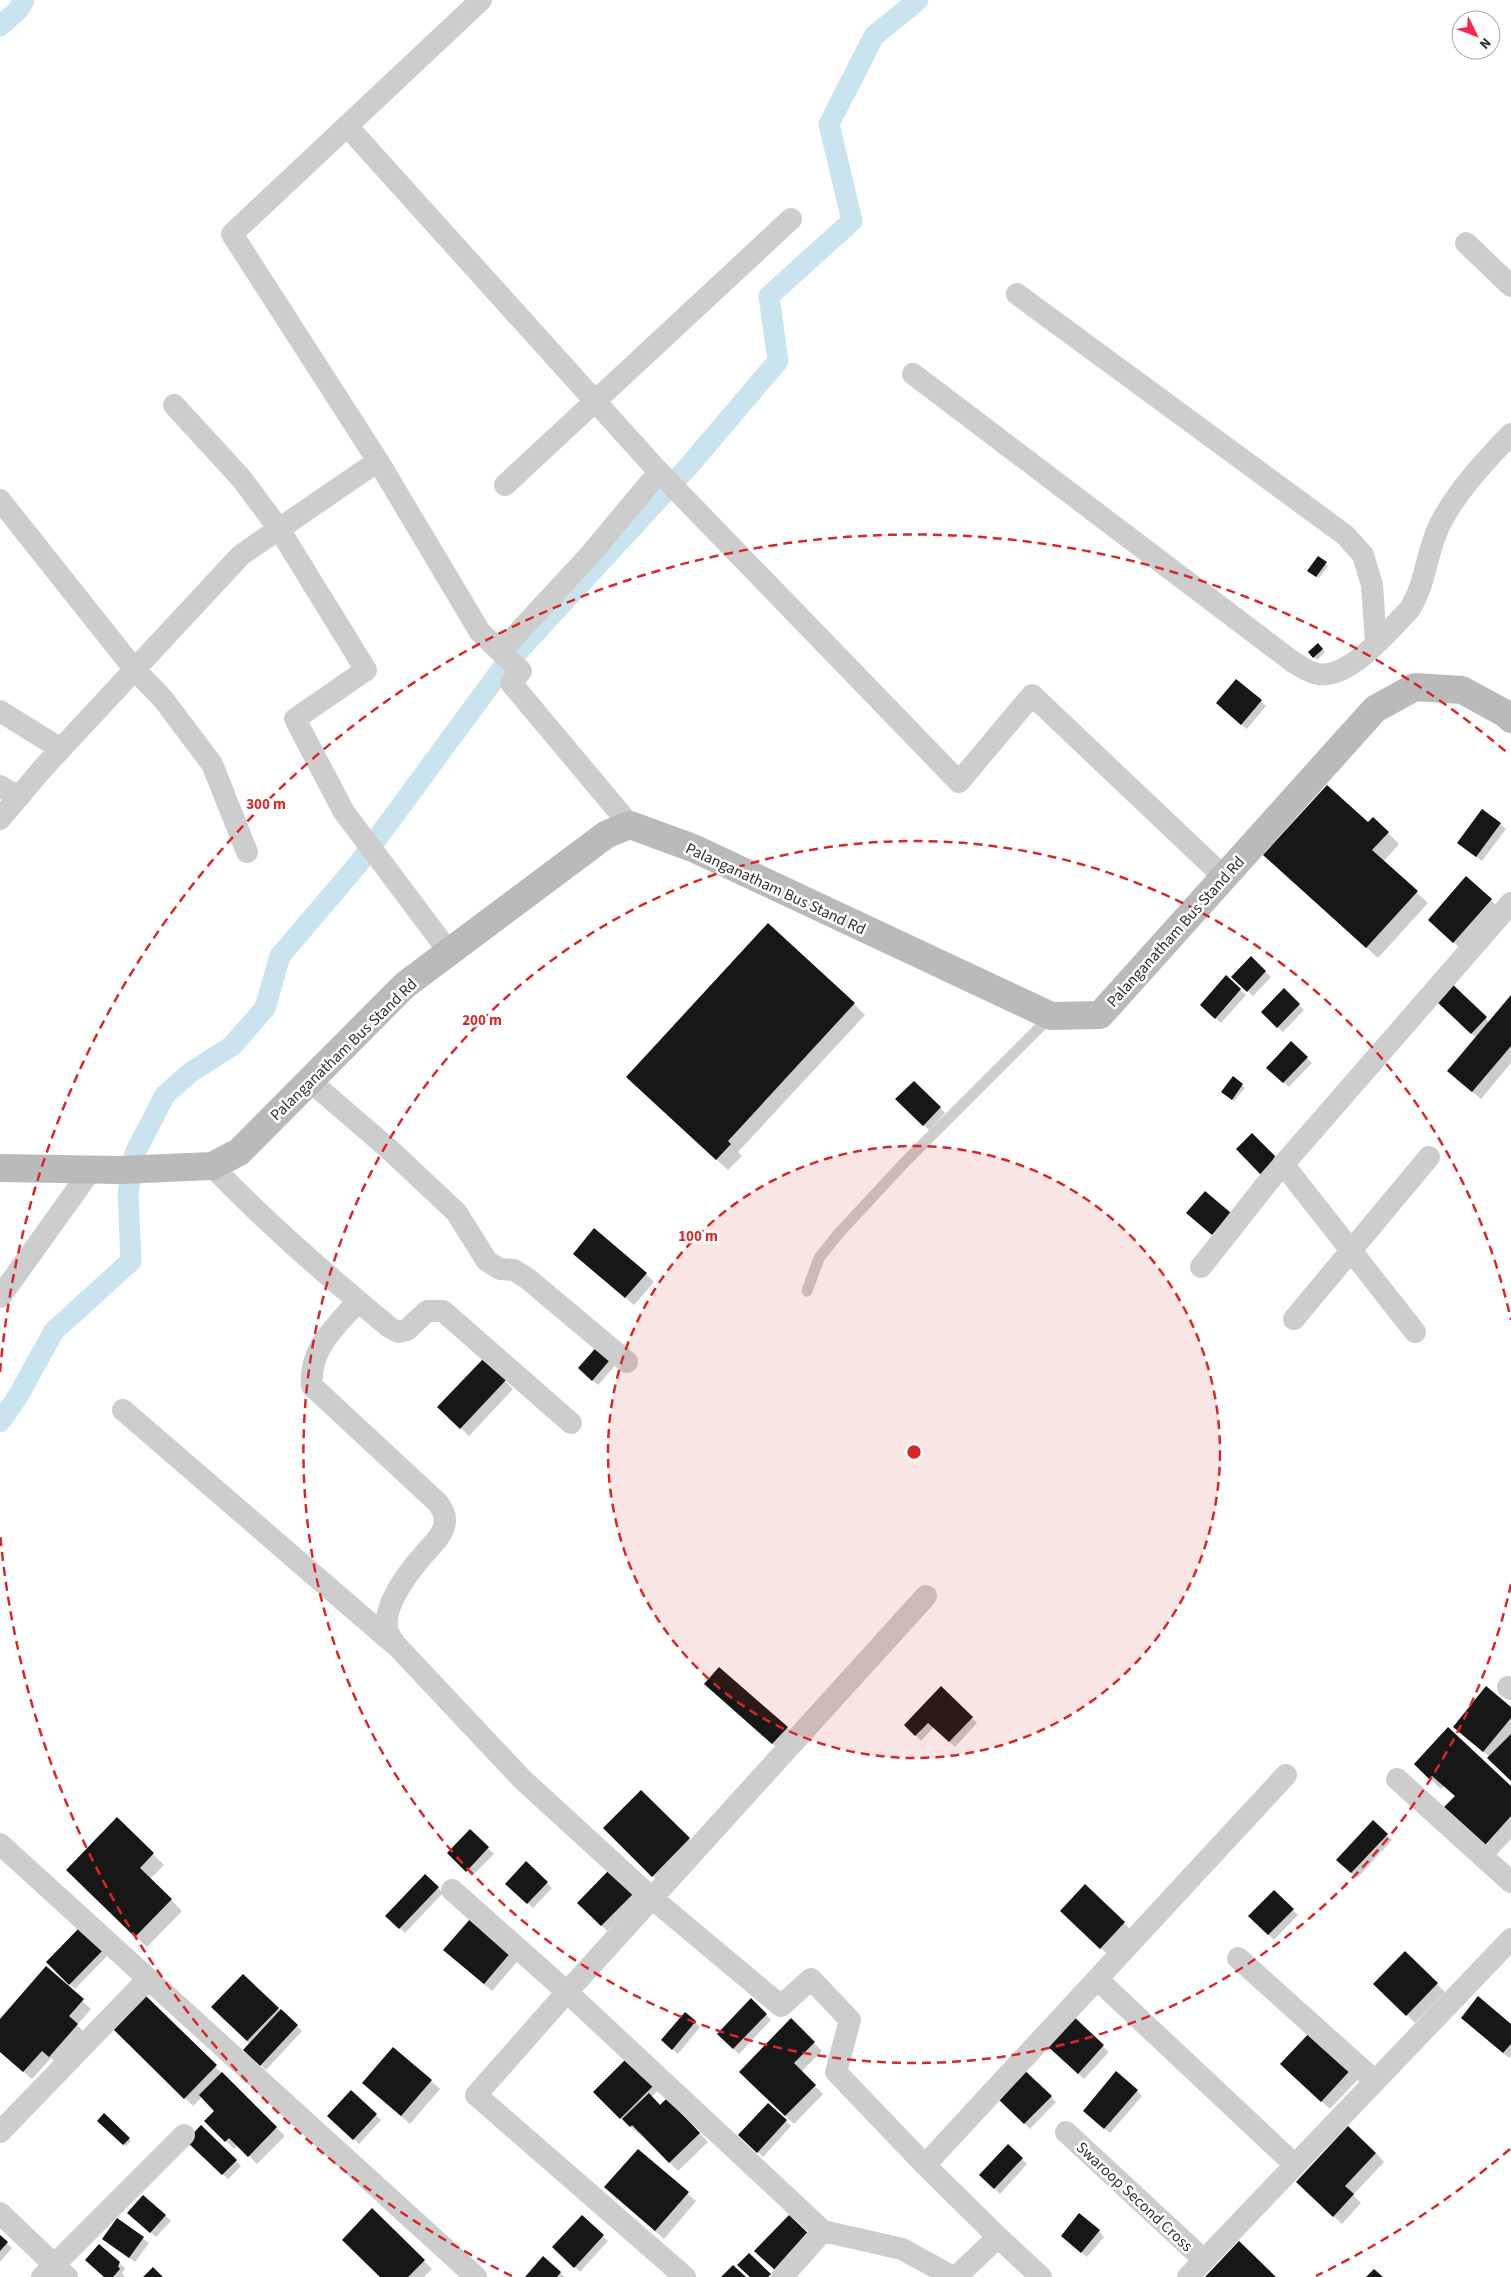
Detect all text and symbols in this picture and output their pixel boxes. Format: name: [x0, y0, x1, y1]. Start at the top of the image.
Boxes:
north arrow: [1451, 10, 1501, 60]
text: N: [1474, 33, 1495, 53]
text: 300 m: [246, 794, 286, 815]
street label: Palanganatham Bus Stand Rd: [682, 837, 869, 940]
street label: Palanganatham Bus Stand Rd: [1102, 851, 1250, 1012]
street label: Palanganatham Bus Stand Rd: [265, 974, 422, 1126]
text: 200 m: [462, 1010, 502, 1031]
text: 100 m: [678, 1226, 718, 1247]
centre of rings: [905, 1443, 923, 1461]
street label: Swaroop Second Cross: [1071, 2137, 1198, 2257]

